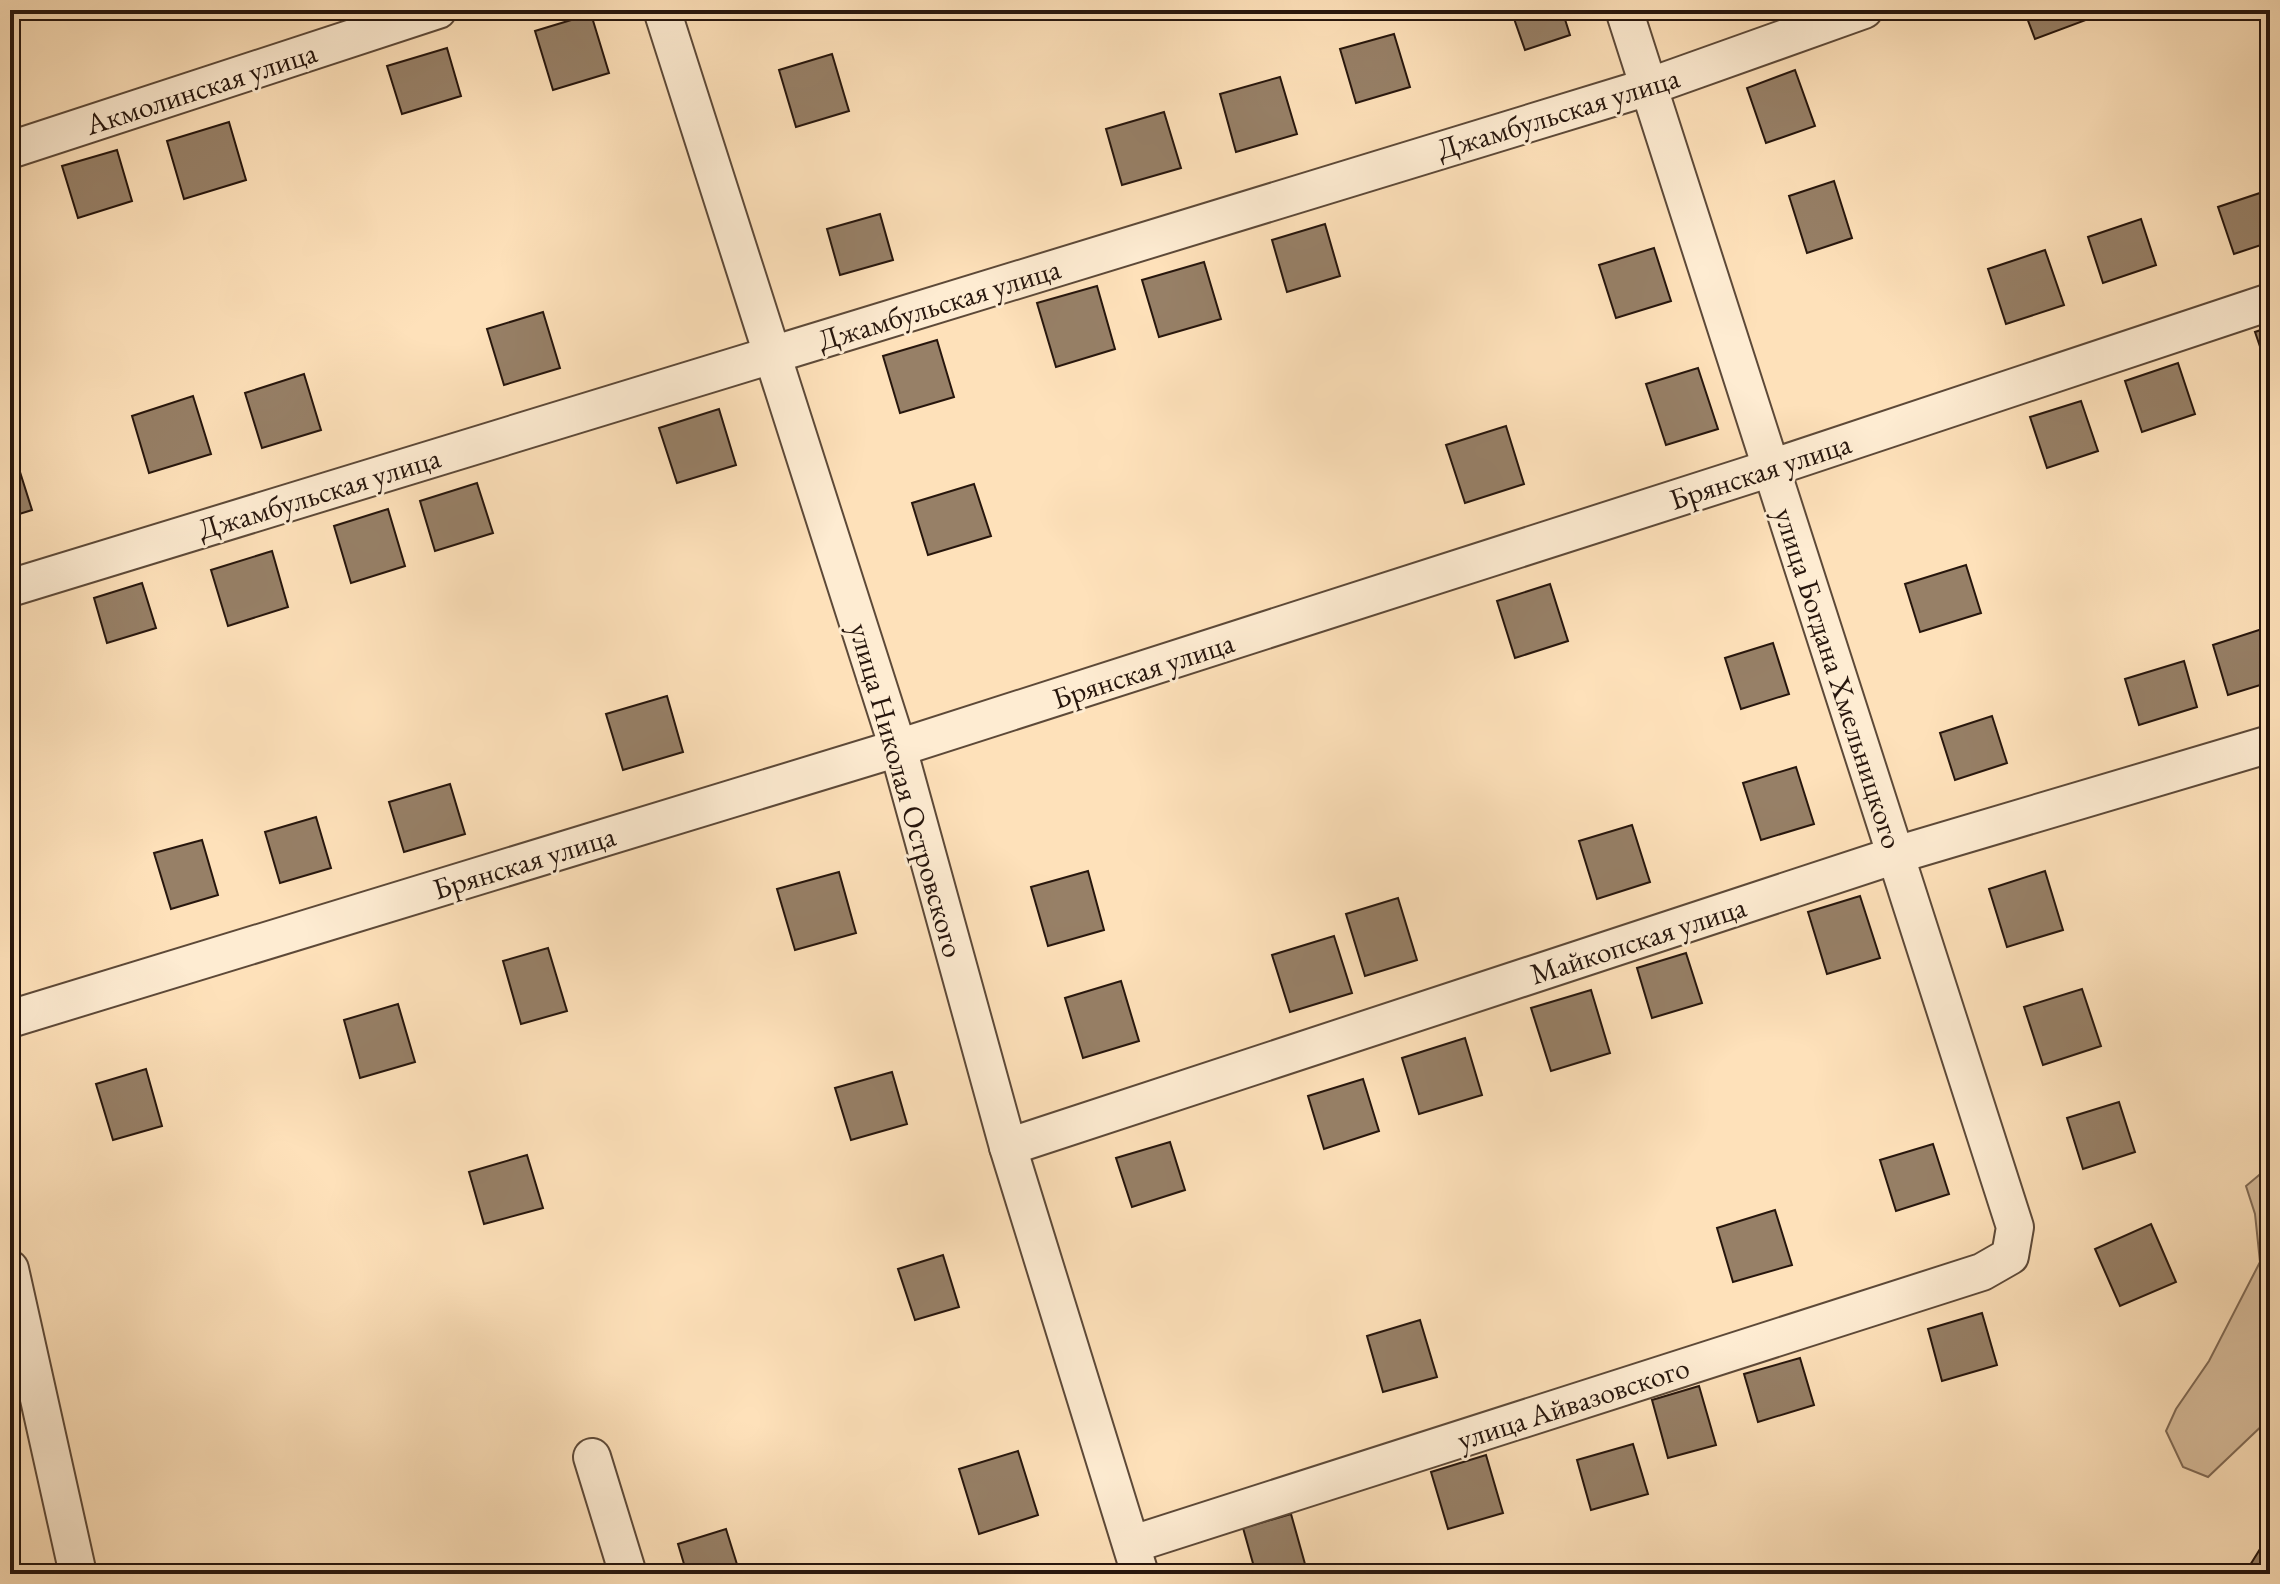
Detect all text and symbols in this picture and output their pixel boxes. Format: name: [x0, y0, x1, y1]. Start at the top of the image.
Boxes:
street label: Акмолинская улица: [79, 32, 322, 144]
street label: Джамбульская улица: [1432, 58, 1684, 168]
street label: Джамбульская улица: [813, 249, 1065, 359]
street label: Брянская улица: [1664, 423, 1856, 519]
street label: Джамбульская улица: [193, 438, 445, 548]
street label: улица Богдана Хмельницкого: [1765, 502, 1913, 854]
street label: улица Николая Островского: [841, 618, 973, 962]
street label: Брянская улица: [1047, 622, 1239, 718]
street label: Брянская улица: [428, 816, 620, 908]
street label: Майкопская улица: [1525, 887, 1751, 993]
street label: улица Айвазовского: [1452, 1347, 1694, 1459]

